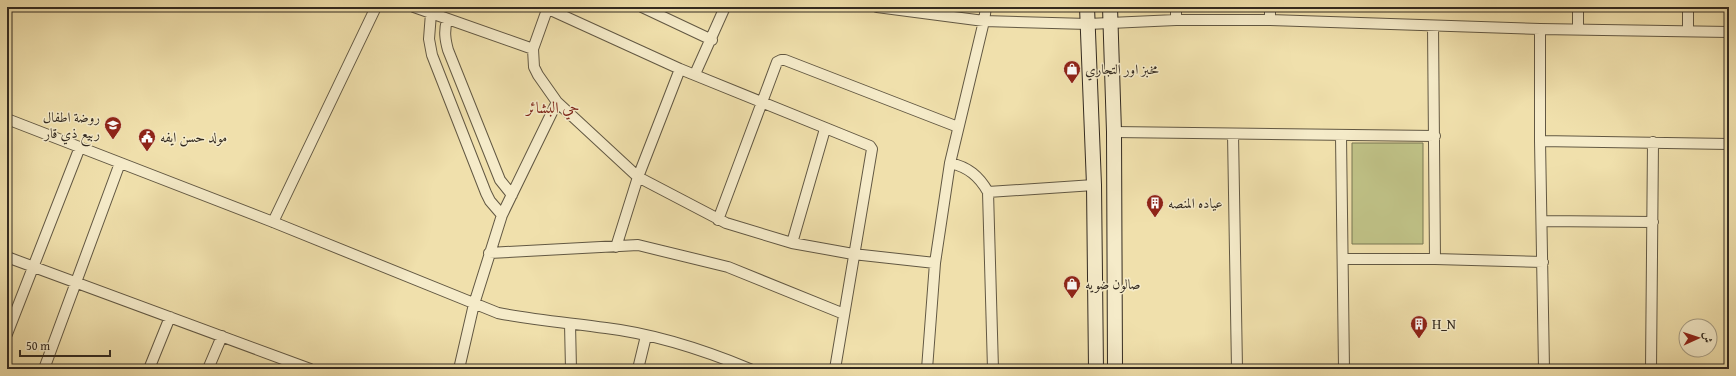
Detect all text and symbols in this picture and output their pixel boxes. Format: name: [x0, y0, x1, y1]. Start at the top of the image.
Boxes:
shop icon: مخبز اور التجاري: [1062, 59, 1082, 84]
place label: مخبز اور التجاري: [1085, 59, 1159, 81]
district label: حي البشائر: [524, 95, 580, 120]
place label: روضة اطفال ربيع ذي قار: [42, 107, 100, 147]
school or university icon: روضة اطفال ربيع ذي قار: [103, 115, 123, 140]
public building icon: مولد حسن ايفه: [137, 127, 157, 152]
place label: مولد حسن ايفه: [160, 127, 227, 147]
building icon: عياده المنصه: [1145, 193, 1165, 218]
place label: عياده المنصه: [1168, 193, 1223, 213]
shop icon: صالون ضويه: [1062, 274, 1082, 299]
place label: صالون ضويه: [1085, 274, 1141, 294]
building icon: H_N: [1409, 314, 1429, 339]
place label: H_N: [1432, 314, 1456, 334]
north arrow: [1678, 318, 1718, 358]
scale bar: [20, 332, 110, 358]
text: ش: [1700, 332, 1716, 343]
text: 50 m: [26, 337, 50, 354]

